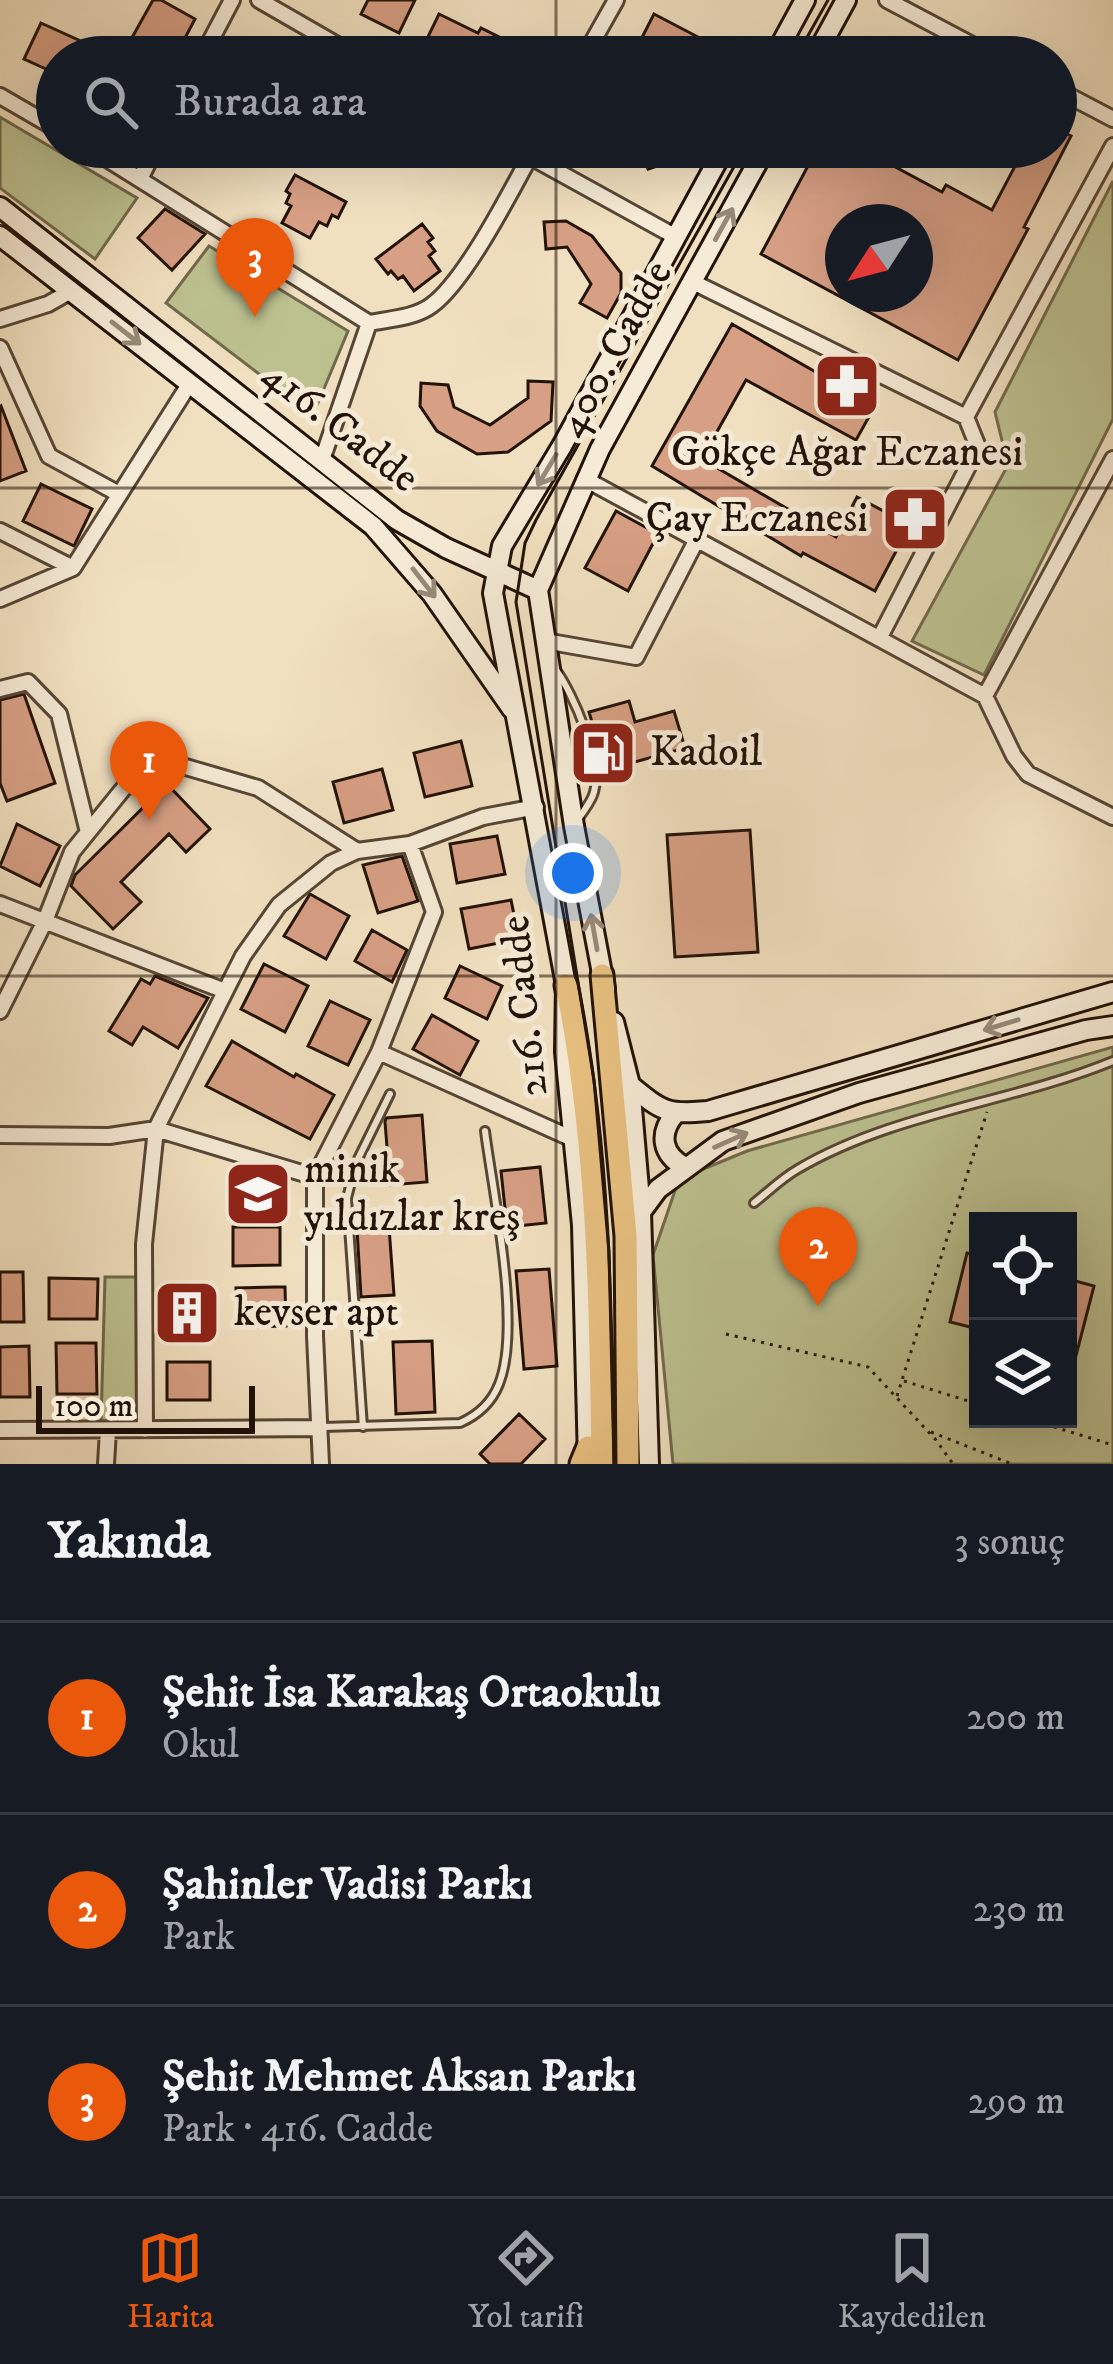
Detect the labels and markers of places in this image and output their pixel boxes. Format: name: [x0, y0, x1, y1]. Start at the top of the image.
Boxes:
pin: 3: [216, 218, 294, 317]
pharmacy icon: Gökçe Ağar Eczanesi: [812, 351, 882, 421]
place label: Gökçe Ağar Eczanesi: [671, 427, 1023, 479]
pharmacy icon: Çay Eczanesi: [880, 484, 950, 554]
place label: Çay Eczanesi: [646, 493, 868, 545]
fuel station icon: Kadoil: [568, 718, 638, 788]
pin: 1: [110, 721, 188, 820]
place label: Kadoil: [650, 727, 763, 779]
place label: minik yıldızlar kreş: [304, 1144, 520, 1244]
school or university icon: minik yıldızlar kreş: [223, 1159, 293, 1229]
pin: 2: [779, 1207, 857, 1306]
building icon: kevser apt: [152, 1278, 222, 1348]
place label: kevser apt: [234, 1287, 399, 1339]

